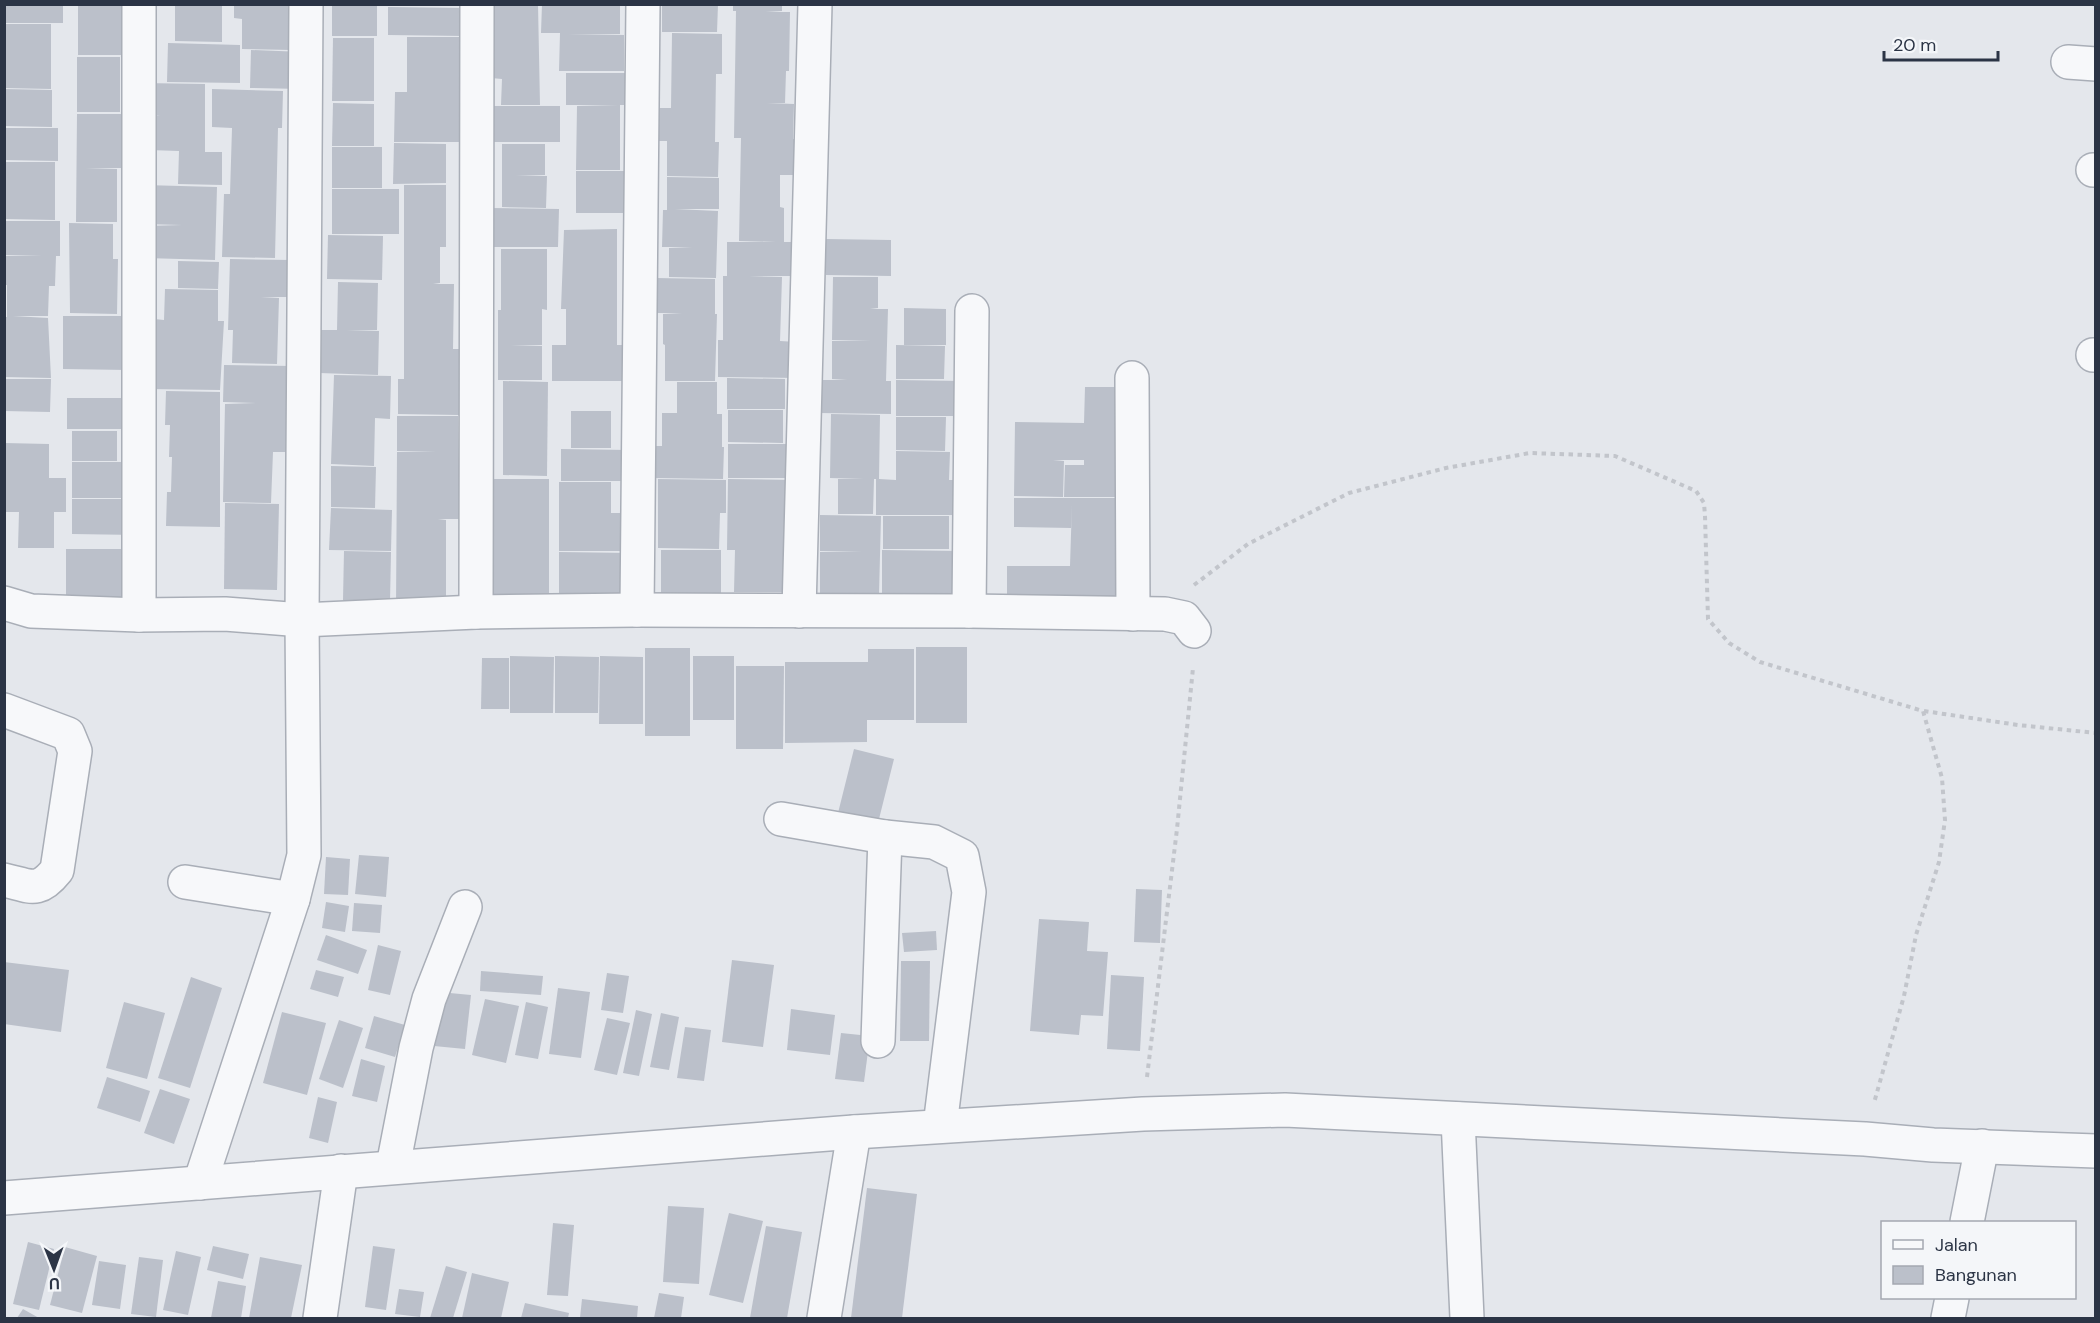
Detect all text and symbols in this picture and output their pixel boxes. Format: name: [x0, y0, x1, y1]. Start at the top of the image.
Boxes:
scale bar: [1884, 24, 1998, 62]
text: 20 m: [1893, 33, 1936, 57]
legend: [1881, 1221, 2076, 1299]
text: Jalan: [1935, 1233, 1978, 1257]
north arrow: [24, 1239, 84, 1299]
text: Bangunan: [1935, 1263, 2017, 1287]
text: U: [49, 1273, 60, 1294]

